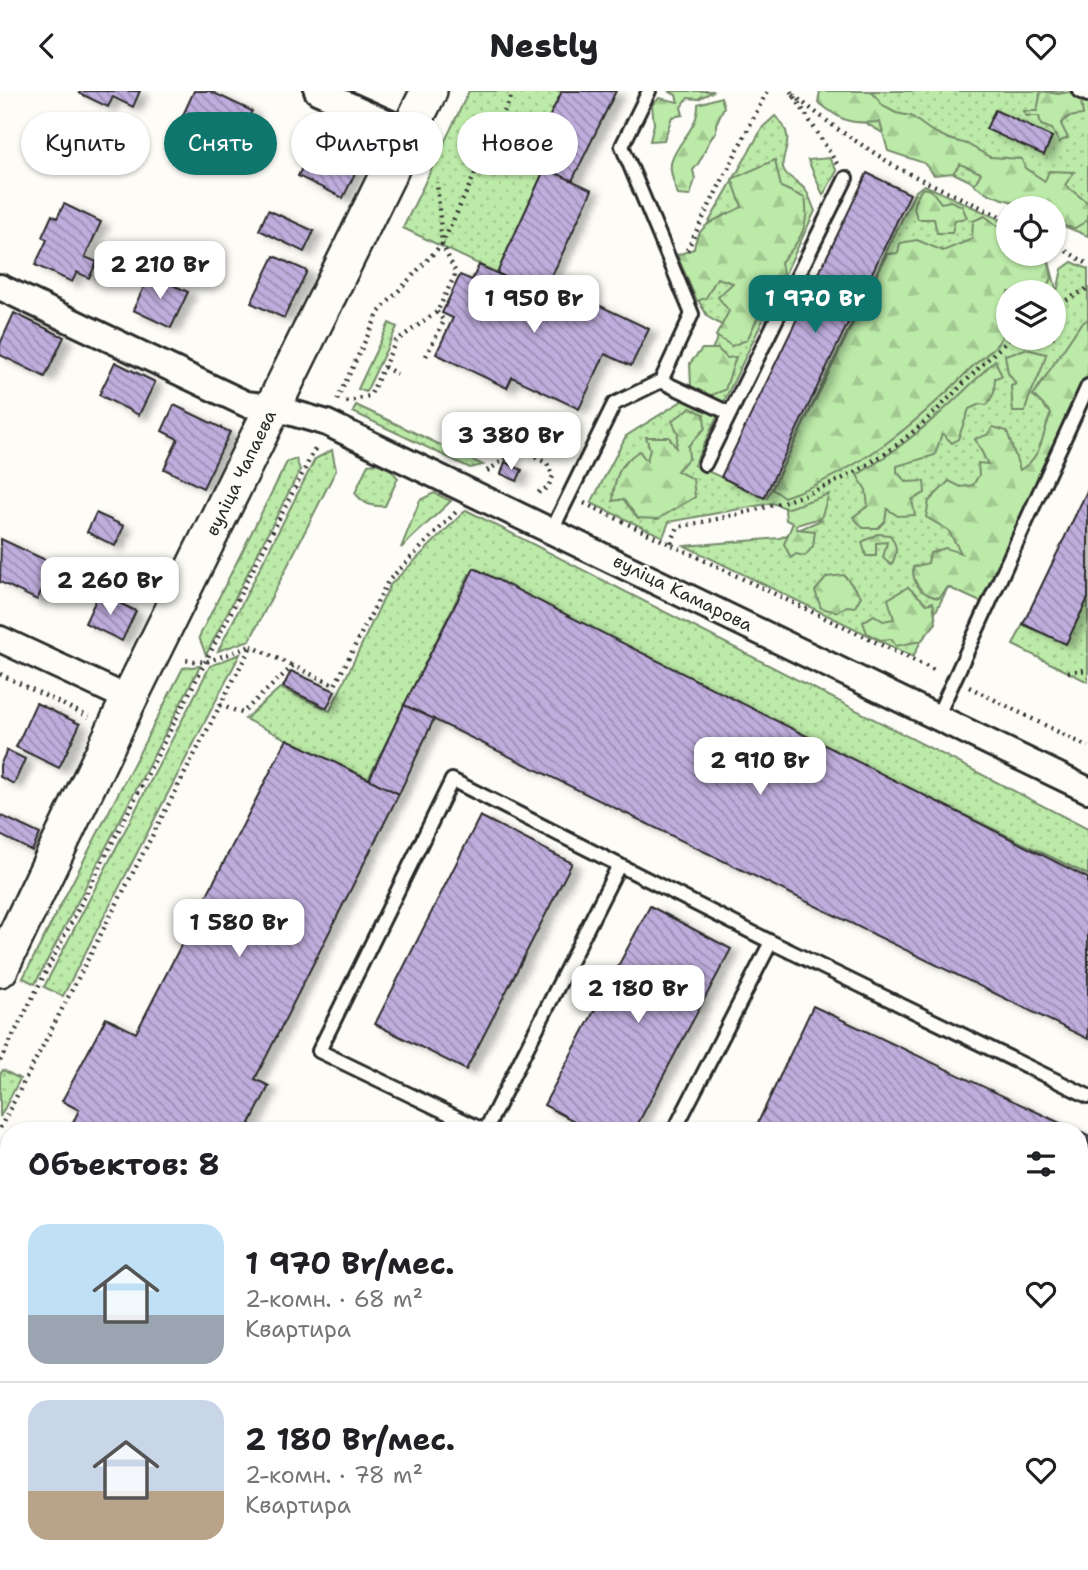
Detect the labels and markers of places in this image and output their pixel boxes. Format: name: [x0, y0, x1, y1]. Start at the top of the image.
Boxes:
pin: 2 210 Br: [88, 241, 232, 301]
pin: 1 950 Br: [462, 275, 606, 335]
pin: 1 970 Br: [743, 275, 887, 335]
pin: 3 380 Br: [439, 413, 583, 472]
pin: 2 260 Br: [38, 557, 182, 617]
pin: 2 910 Br: [688, 737, 832, 797]
pin: 1 580 Br: [167, 899, 311, 959]
pin: 2 180 Br: [566, 965, 710, 1025]

